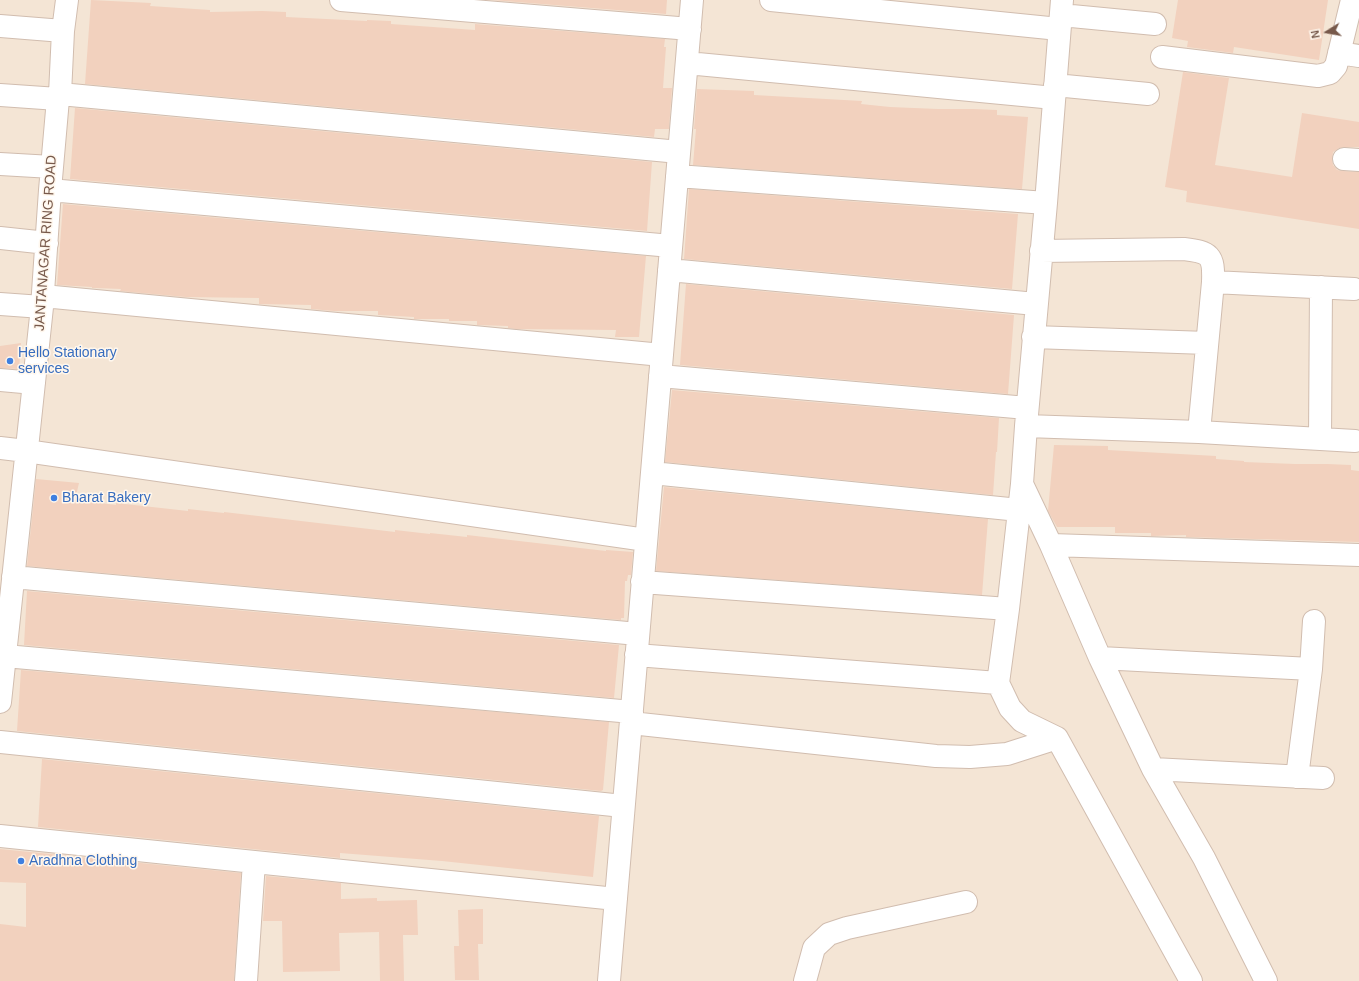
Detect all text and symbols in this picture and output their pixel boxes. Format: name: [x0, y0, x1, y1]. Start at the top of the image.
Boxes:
north arrow: [1307, 12, 1347, 52]
text: N: [1309, 29, 1322, 39]
street label: JANTANAGAR RING ROAD: [31, 154, 61, 332]
place label: Hello Stationary services: [18, 345, 117, 378]
marker: Hello Stationary services: [5, 356, 15, 366]
place label: Bharat Bakery: [62, 490, 151, 506]
marker: Bharat Bakery: [49, 493, 59, 503]
place label: Aradhna Clothing: [29, 853, 137, 869]
marker: Aradhna Clothing: [16, 856, 26, 866]

